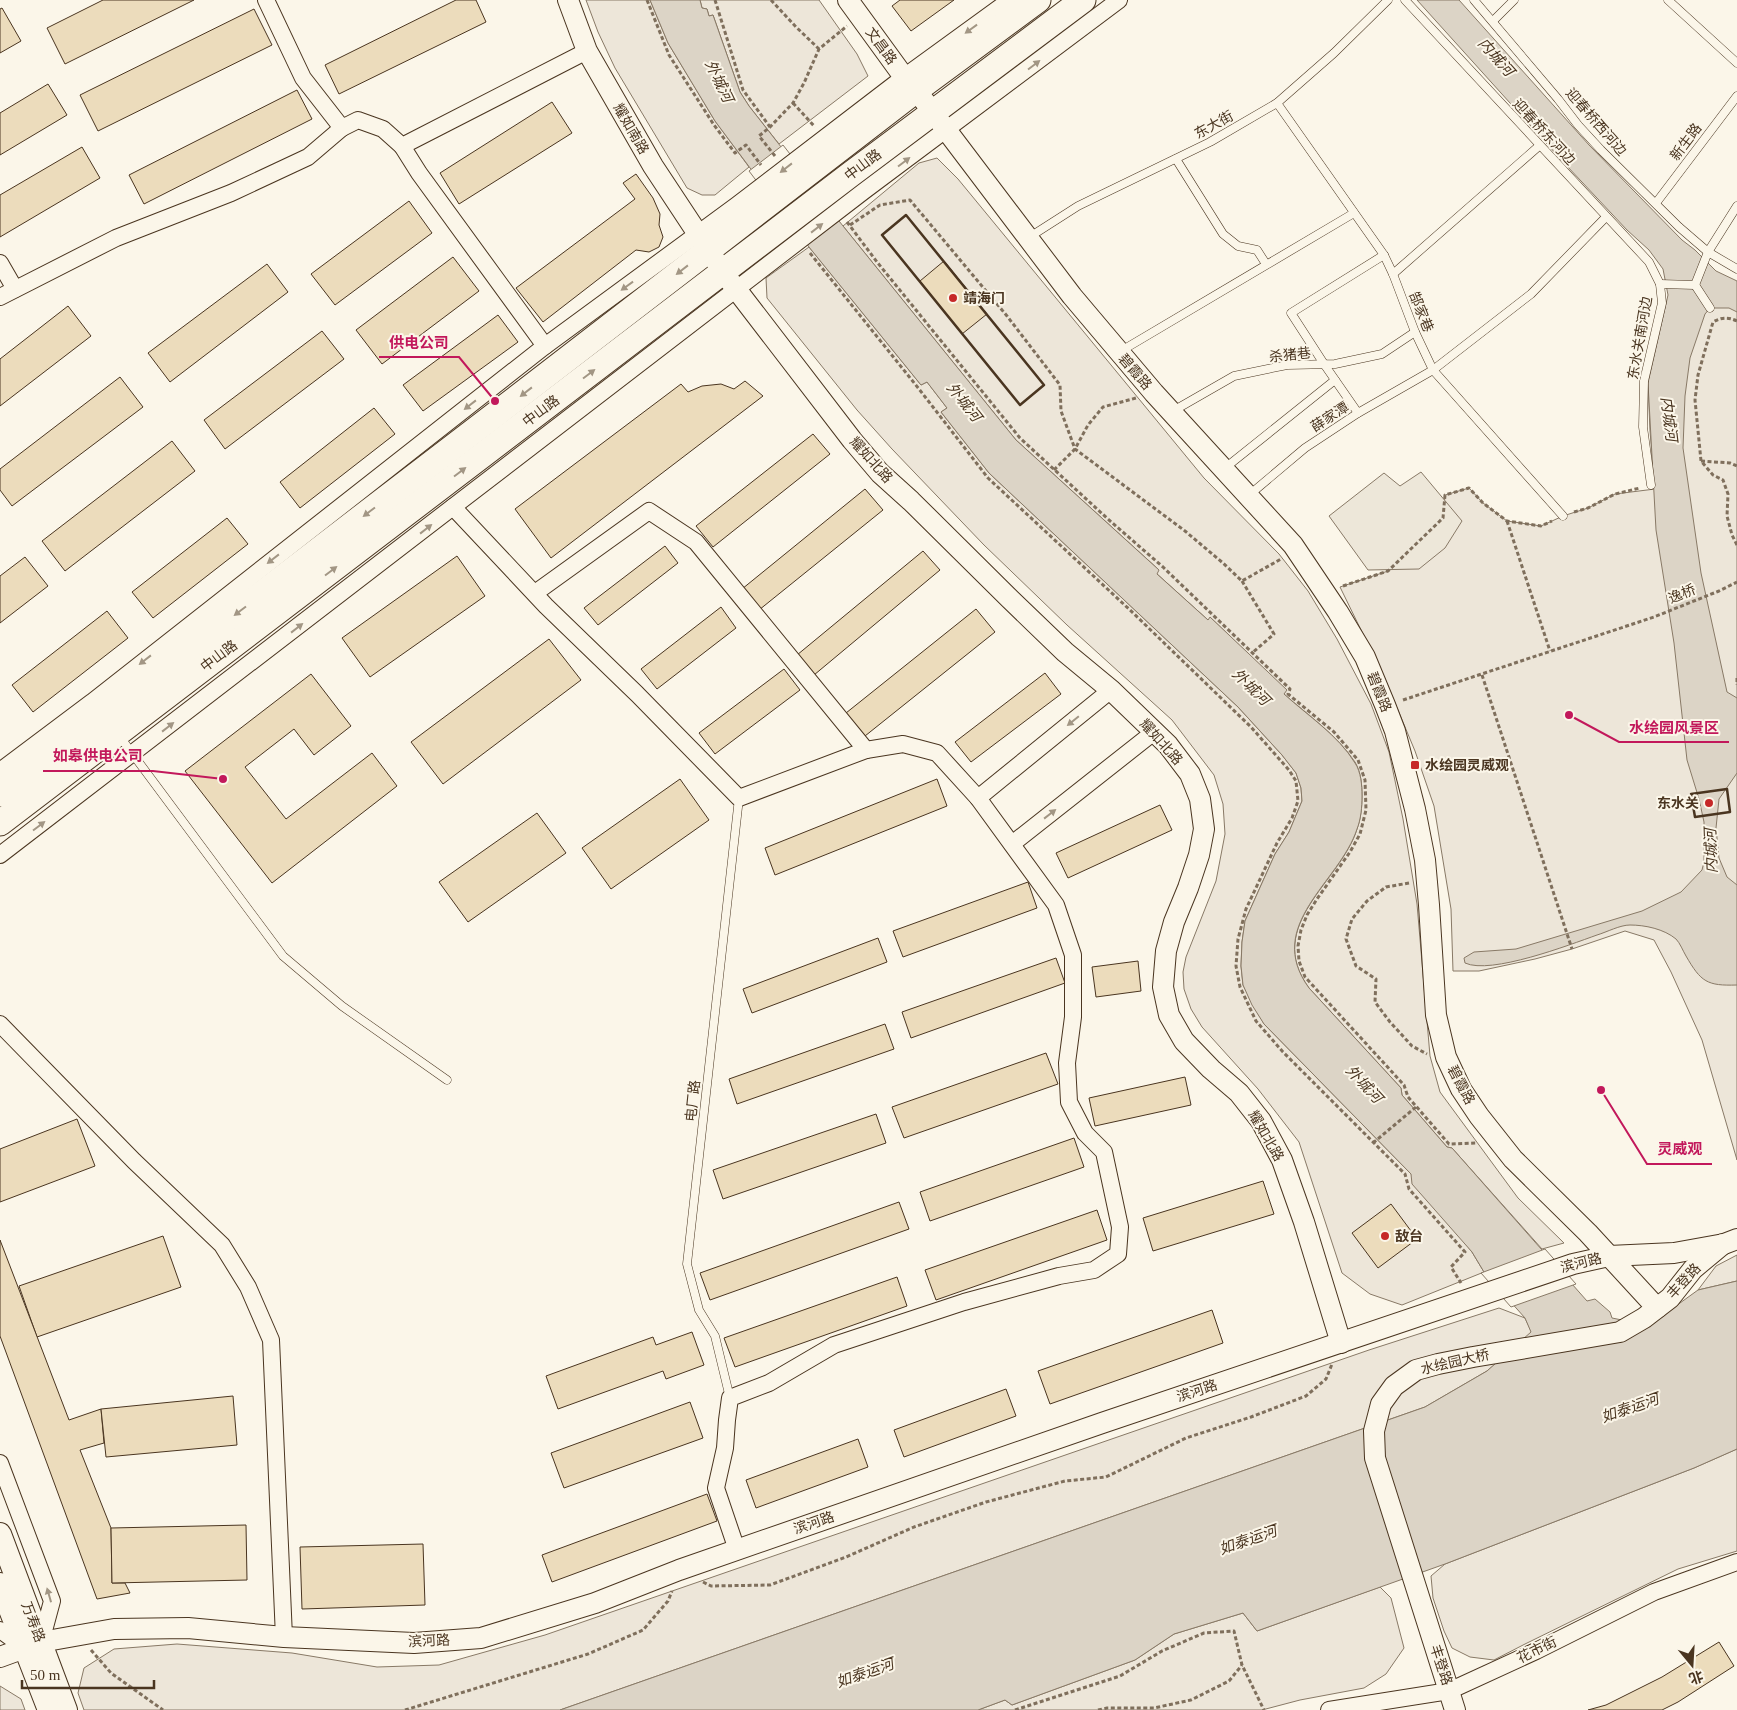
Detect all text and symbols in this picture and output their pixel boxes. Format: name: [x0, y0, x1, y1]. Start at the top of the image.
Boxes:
one-way arrow: [965, 23, 978, 34]
street label: 文昌路: [863, 25, 899, 67]
water label: 内城河: [1475, 35, 1519, 81]
water label: 外城河: [702, 57, 737, 107]
one-way arrow: [1027, 59, 1040, 70]
street label: 迎春桥西河边: [1563, 85, 1629, 159]
street label: 迎春桥东河边: [1510, 96, 1578, 168]
street label: 耀如南路: [611, 101, 652, 157]
street label: 东大街: [1192, 108, 1236, 142]
street label: 新生路: [1667, 121, 1705, 163]
street label: 中山路: [842, 146, 884, 184]
one-way arrow: [897, 157, 911, 167]
one-way arrow: [780, 162, 793, 173]
one-way arrow: [810, 223, 823, 234]
one-way arrow: [676, 265, 689, 276]
one-way arrow: [620, 281, 634, 291]
street label: 郜家巷: [1406, 289, 1437, 334]
place label: 靖海门: [963, 291, 1005, 306]
marker: 靖海门: [947, 292, 959, 304]
street label: 东水关南河边: [1625, 295, 1655, 381]
callout: 供电公司: [379, 327, 459, 357]
text: 供电公司: [389, 334, 449, 351]
street label: 杀猪巷: [1268, 345, 1312, 365]
street label: 碧霞路: [1116, 351, 1154, 393]
one-way arrow: [582, 369, 596, 379]
water label: 外城河: [944, 379, 986, 427]
one-way arrow: [520, 386, 533, 397]
street label: 中山路: [520, 392, 562, 430]
water label: 内城河: [1658, 396, 1680, 445]
street label: 薛家潭: [1308, 398, 1352, 435]
one-way arrow: [464, 399, 477, 410]
street label: 耀如北路: [847, 434, 896, 486]
one-way arrow: [453, 467, 466, 478]
one-way arrow: [363, 506, 376, 517]
one-way arrow: [419, 523, 432, 534]
one-way arrow: [267, 554, 280, 565]
one-way arrow: [324, 565, 337, 576]
street label: 逸桥: [1666, 582, 1698, 606]
one-way arrow: [234, 605, 247, 616]
one-way arrow: [290, 623, 304, 633]
street label: 中山路: [198, 637, 240, 675]
one-way arrow: [139, 654, 152, 665]
water label: 外城河: [1229, 666, 1275, 710]
street label: 碧霞路: [1364, 670, 1394, 714]
callout: 水绘园风景区: [1619, 712, 1729, 742]
one-way arrow: [1067, 715, 1080, 726]
street label: 耀如北路: [1137, 716, 1186, 768]
text: 水绘园风景区: [1629, 720, 1719, 736]
one-way arrow: [161, 722, 175, 732]
callout: 如皋供电公司: [43, 741, 153, 771]
text: 如皋供电公司: [53, 747, 143, 764]
place label: 水绘园灵威观: [1425, 757, 1509, 773]
marker: 水绘园灵威观: [1409, 759, 1421, 771]
place label: 东水关: [1657, 796, 1699, 811]
marker: 东水关: [1703, 797, 1715, 809]
one-way arrow: [1043, 809, 1056, 820]
one-way arrow: [32, 820, 45, 831]
water label: 内城河: [1702, 825, 1720, 874]
water label: 外城河: [1343, 1062, 1387, 1108]
street label: 碧霞路: [1445, 1063, 1477, 1107]
street label: 电厂路: [683, 1079, 703, 1123]
street label: 耀如北路: [1246, 1108, 1287, 1164]
callout: 灵威观: [1647, 1134, 1712, 1164]
text: 灵威观: [1657, 1140, 1703, 1157]
place label: 敌台: [1395, 1228, 1423, 1244]
marker: 敌台: [1379, 1230, 1391, 1242]
street label: 滨河路: [1559, 1251, 1603, 1275]
street label: 丰登路: [1664, 1261, 1704, 1301]
street label: 水绘园大桥: [1419, 1347, 1491, 1377]
street label: 滨河路: [1175, 1377, 1219, 1405]
water label: 如泰运河: [1599, 1390, 1664, 1425]
street label: 滨河路: [792, 1509, 836, 1537]
water label: 如泰运河: [1217, 1522, 1282, 1557]
one-way arrow: [45, 1588, 53, 1603]
street label: 万寿路: [18, 1599, 48, 1644]
street label: 滨河路: [408, 1632, 450, 1650]
street label: 花市街: [1515, 1634, 1559, 1666]
north arrow: [1667, 1640, 1717, 1690]
street label: 丰登路: [1427, 1643, 1455, 1687]
water label: 如泰运河: [834, 1655, 899, 1690]
scale bar: [22, 1658, 155, 1690]
text: 50 m: [30, 1667, 61, 1683]
text: 北: [1687, 1668, 1705, 1686]

